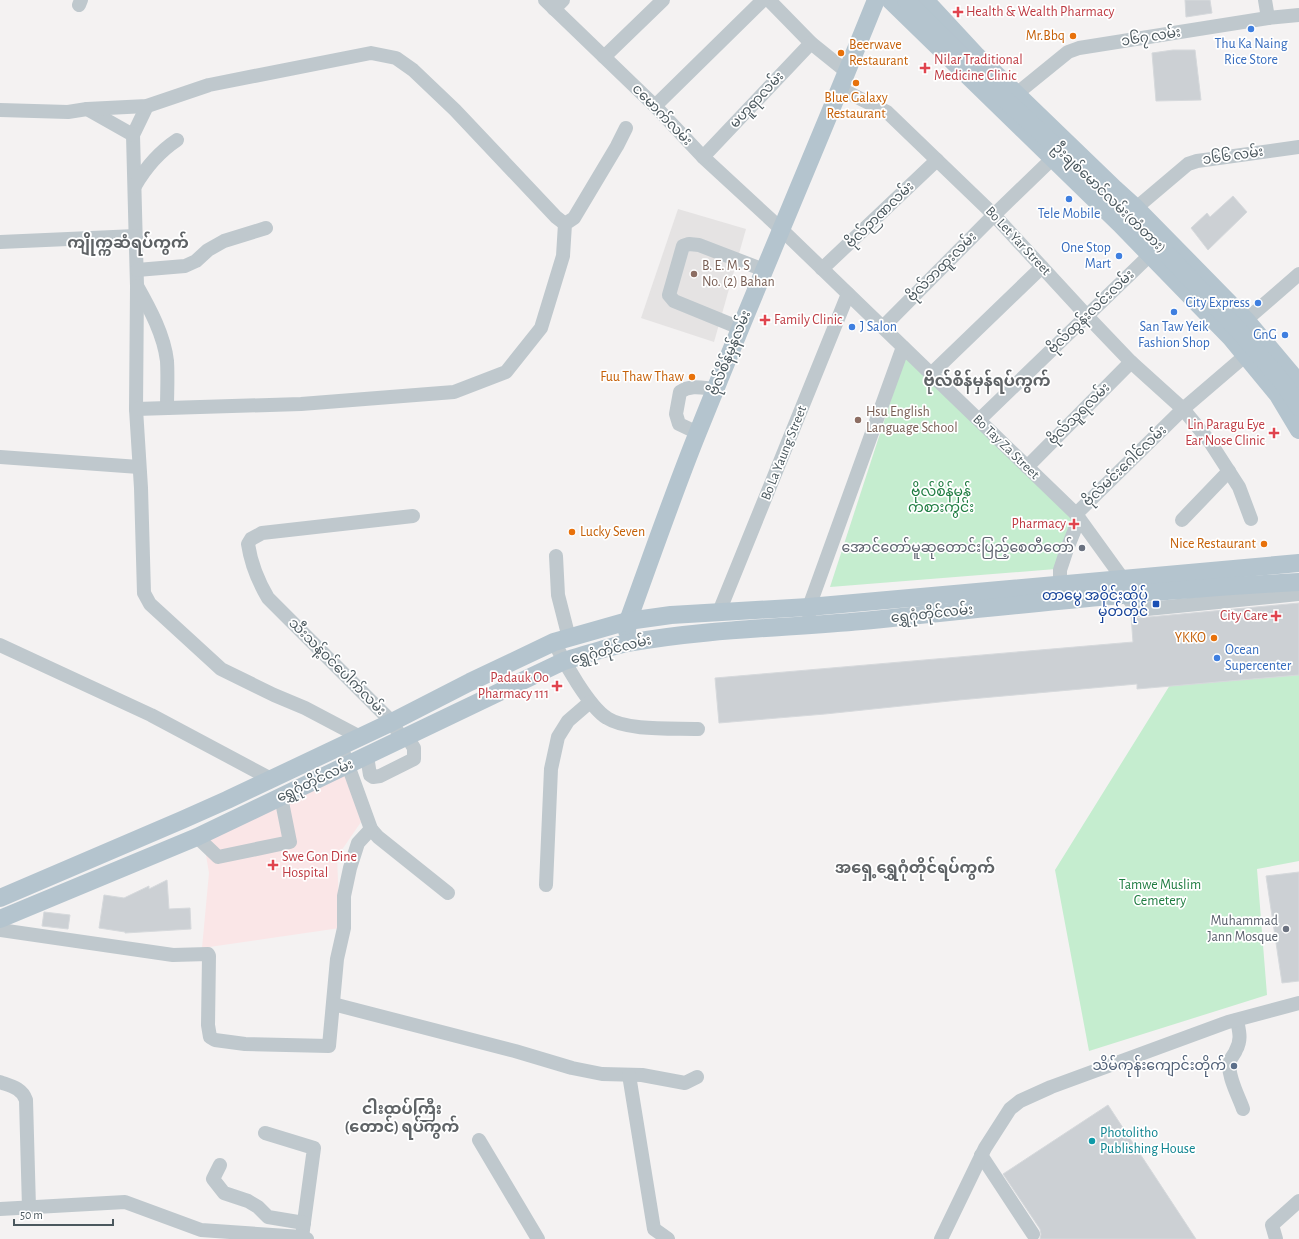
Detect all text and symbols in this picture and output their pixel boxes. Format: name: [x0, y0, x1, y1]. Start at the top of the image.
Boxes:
place label: Health & Wealth Pharmacy: [966, 5, 1115, 19]
marker: Health & Wealth Pharmacy: [953, 7, 963, 17]
street label: ၁၆၇ လမ်း: [1120, 21, 1182, 53]
marker: Thu Ka Naing Rice Store: [1246, 24, 1256, 34]
place label: Mr.Bbq: [1026, 29, 1065, 43]
marker: Mr.Bbq: [1068, 31, 1078, 41]
place label: Thu Ka Naing Rice Store: [1215, 37, 1288, 67]
place label: Beerwave Restaurant: [849, 38, 909, 68]
marker: Beerwave Restaurant: [836, 48, 846, 58]
place label: Nilar Traditional Medicine Clinic: [934, 53, 1023, 83]
marker: Nilar Traditional Medicine Clinic: [919, 62, 931, 74]
street label: မဟူရာလမ်း: [725, 66, 789, 134]
marker: Blue Galaxy Restaurant: [851, 78, 861, 88]
street label: ငမောက်လမ်း: [629, 79, 697, 148]
place label: Blue Galaxy Restaurant: [824, 91, 888, 121]
street label: ဦးချစ်မောင်လမ်း(တံတား): [1047, 138, 1171, 258]
street label: ၁၆၆ လမ်း: [1201, 141, 1264, 167]
street label: ဗိုလ်ဉာဏလမ်း: [841, 176, 919, 254]
marker: Tele Mobile: [1064, 194, 1074, 204]
street label: Bo Let Yar Street: [983, 204, 1053, 278]
place label: Tele Mobile: [1038, 207, 1100, 221]
street label: ဗိုလ်ဘထူးလမ်း: [902, 227, 982, 307]
district label: ကျိုက္ကဆံရပ်ကွက်: [67, 231, 189, 256]
place label: One Stop Mart: [1061, 241, 1112, 271]
marker: One Stop Mart: [1114, 251, 1124, 261]
place label: B. E. M. S No. (2) Bahan: [702, 259, 775, 289]
street label: ဗိုလ်ထွန်းလင်းလမ်း: [1043, 265, 1139, 359]
marker: B. E. M. S No. (2) Bahan: [689, 269, 699, 279]
place label: City Express: [1185, 296, 1250, 310]
marker: City Express: [1253, 298, 1263, 308]
street label: ဗိုလ်စိန်မှန်လမ်း: [703, 307, 757, 399]
marker: San Taw Yeik Fashion Shop: [1169, 307, 1179, 317]
place label: Family Clinic: [774, 313, 843, 327]
marker: Family Clinic: [759, 314, 771, 326]
place label: J Salon: [860, 320, 897, 334]
place label: San Taw Yeik Fashion Shop: [1138, 320, 1210, 350]
marker: J Salon: [847, 322, 857, 332]
place label: GnG: [1253, 328, 1277, 342]
marker: GnG: [1280, 330, 1290, 340]
district label: ဗိုလ်စိန်မှန်ရပ်ကွက်: [923, 369, 1051, 394]
place label: Fuu Thaw Thaw: [600, 370, 685, 384]
marker: Fuu Thaw Thaw: [687, 372, 697, 382]
street label: ဗိုလ်သူရလမ်း: [1043, 378, 1115, 450]
street label: Bo La Yaung Street: [759, 403, 810, 502]
place label: Hsu English Language School: [866, 405, 958, 435]
street label: Bo Tay Za Street: [970, 412, 1042, 482]
marker: Hsu English Language School: [853, 415, 863, 425]
place label: Lin Paragu Eye Ear Nose Clinic: [1185, 418, 1266, 448]
street label: ဗိုလ်မင်းဂေါင်လမ်း: [1078, 420, 1172, 512]
marker: Lin Paragu Eye Ear Nose Clinic: [1268, 427, 1280, 439]
park label: ဗိုလ်စိန်မှန် ကစားကွင်း: [908, 481, 974, 518]
place label: Pharmacy: [1012, 517, 1066, 531]
marker: Pharmacy: [1069, 519, 1079, 529]
place label: Lucky Seven: [580, 525, 645, 539]
marker: Lucky Seven: [567, 527, 577, 537]
place label: အောင်တော်မူဆုတောင်းပြည့်စေတီတော်: [841, 537, 1074, 559]
place label: Nice Restaurant: [1170, 537, 1257, 551]
marker: Nice Restaurant: [1259, 539, 1269, 549]
marker: အောင်တော်မူဆုတောင်းပြည့်စေတီတော်: [1077, 543, 1087, 553]
place label: တာမွေ အဝိုင်းထိပ် မှတ်တိုင်: [1042, 585, 1148, 623]
street label: ရွှေဂုံတိုင်လမ်း: [890, 599, 974, 629]
marker: တာမွေ အဝိုင်းထိပ် မှတ်တိုင်: [1151, 599, 1161, 609]
place label: City Care: [1220, 609, 1268, 623]
marker: City Care: [1271, 611, 1281, 621]
street label: သီးသန့်ဝင်ပေါက်လမ်း: [283, 613, 391, 721]
street label: ရွှေဂုံတိုင်လမ်း: [568, 629, 654, 671]
place label: YKKO: [1175, 631, 1206, 645]
marker: YKKO: [1209, 633, 1219, 643]
place label: Ocean Supercenter: [1225, 643, 1292, 673]
marker: Ocean Supercenter: [1212, 653, 1222, 663]
place label: Padauk Oo Pharmacy 111: [478, 671, 549, 701]
marker: Padauk Oo Pharmacy 111: [552, 681, 562, 691]
street label: ရွှေဂုံတိုင်လမ်း: [273, 754, 357, 808]
place label: Swe Gon Dine Hospital: [282, 850, 357, 880]
district label: အရှေ့ရွှေဂုံတိုင်ရပ်ကွက်: [835, 856, 995, 881]
marker: Swe Gon Dine Hospital: [267, 859, 279, 871]
park label: Tamwe Muslim Cemetery: [1119, 878, 1201, 908]
place label: Muhammad Jann Mosque: [1207, 914, 1278, 944]
marker: Muhammad Jann Mosque: [1281, 924, 1291, 934]
place label: သိမ်ကုန်းကျောင်းတိုက်: [1092, 1055, 1226, 1077]
marker: သိမ်ကုန်းကျောင်းတိုက်: [1229, 1061, 1239, 1071]
district label: ငါးထပ်ကြီး (တောင်) ရပ်ကွက်: [345, 1097, 460, 1140]
place label: Photolitho Publishing House: [1100, 1126, 1195, 1156]
marker: Photolitho Publishing House: [1087, 1136, 1097, 1146]
scale bar: [14, 1201, 113, 1227]
text: 50 m: [20, 1209, 43, 1221]

